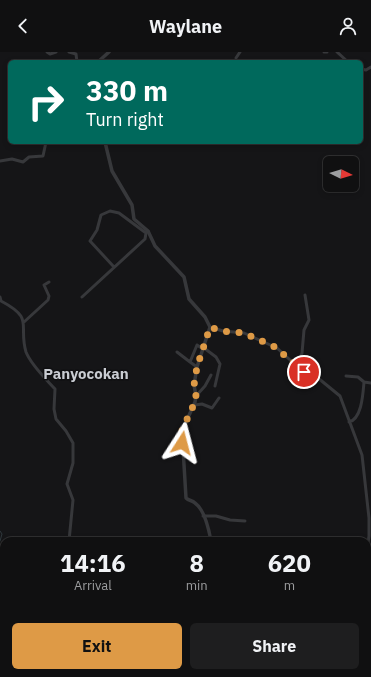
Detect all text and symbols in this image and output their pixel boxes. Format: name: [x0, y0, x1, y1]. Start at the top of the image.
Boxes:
icon: back: [12, 15, 34, 37]
text: Waylane: [149, 15, 222, 38]
icon: person: [337, 15, 359, 37]
text: 330 m: [86, 72, 168, 109]
icon: right: [20, 76, 72, 128]
text: Turn right: [86, 108, 164, 131]
north arrow: [323, 156, 359, 192]
map controls: [323, 156, 359, 192]
pin: [287, 355, 321, 389]
icon: arrive: [293, 361, 315, 383]
district label: Panyocokan: [43, 364, 129, 383]
position arrow: [161, 422, 203, 464]
text: 14:16: [60, 547, 126, 579]
text: 8: [189, 547, 204, 579]
text: 620: [268, 547, 311, 579]
text: Arrival: [74, 577, 112, 594]
text: min: [186, 577, 208, 594]
text: m: [284, 577, 295, 594]
button: Exit: [12, 623, 182, 669]
button: Share: [190, 623, 359, 669]

